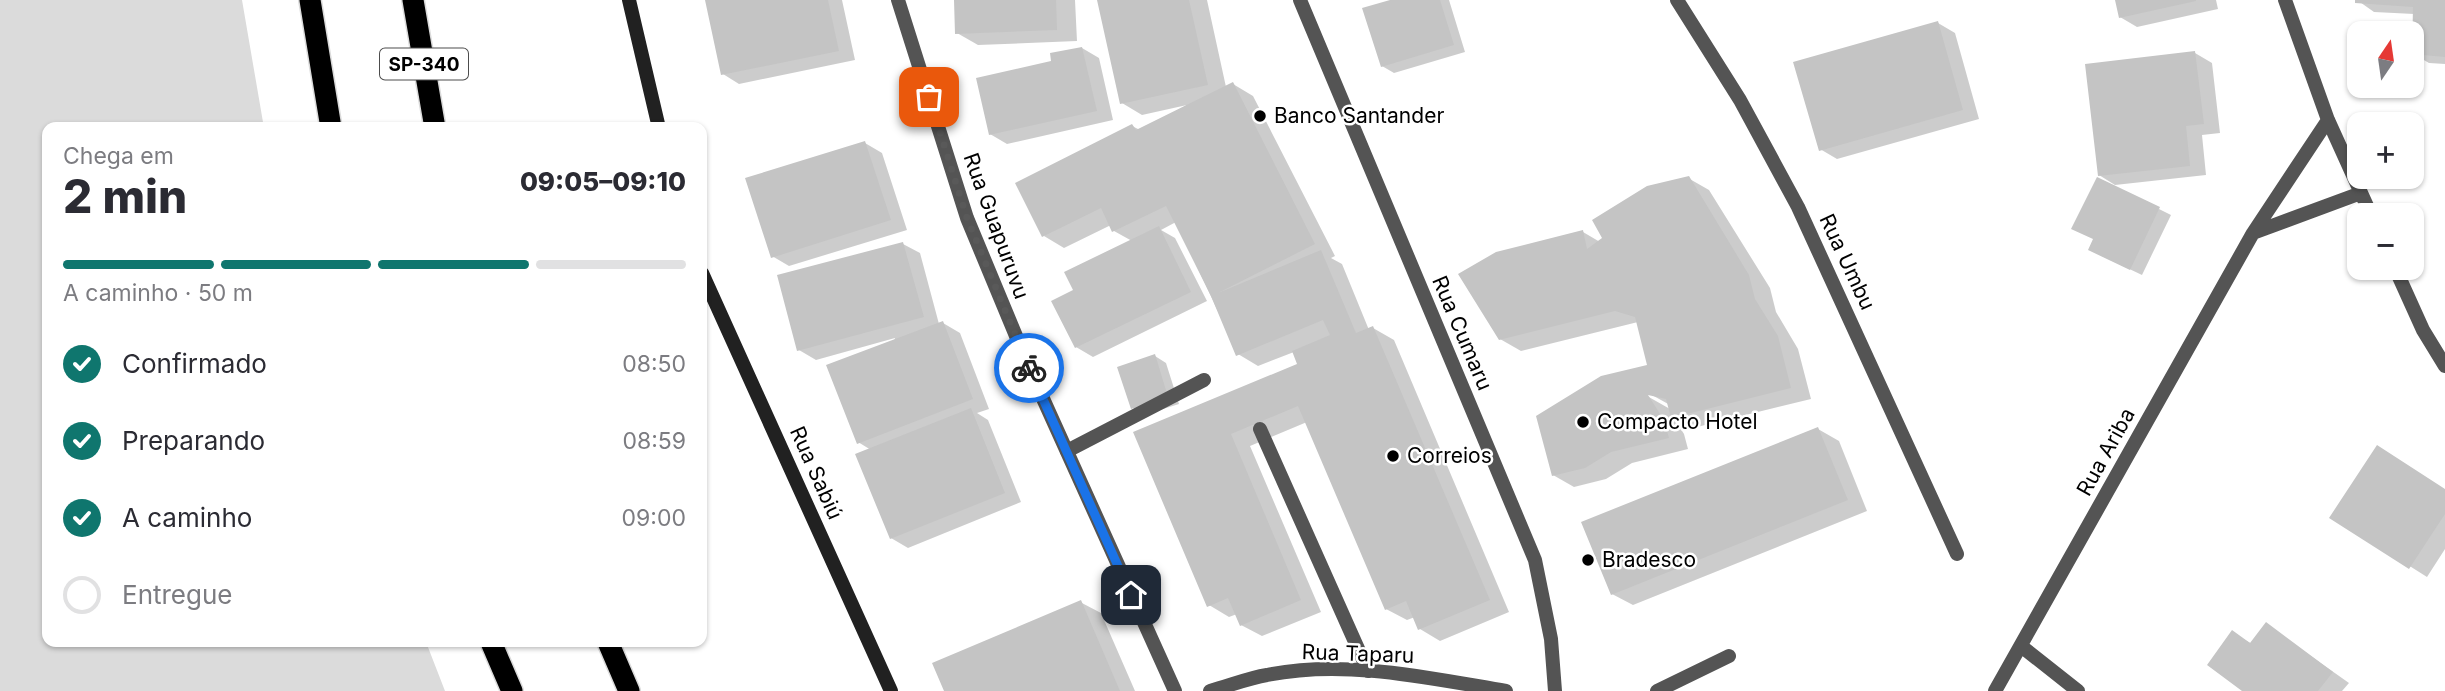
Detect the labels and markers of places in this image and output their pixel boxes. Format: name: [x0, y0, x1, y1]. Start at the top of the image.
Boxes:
pin: [899, 67, 959, 127]
place label: Banco Santander: [1274, 103, 1444, 128]
marker: Banco Santander: [1252, 108, 1268, 124]
place label: Compacto Hotel: [1597, 409, 1758, 434]
marker: Compacto Hotel: [1575, 414, 1591, 430]
place label: Correios: [1407, 443, 1492, 468]
marker: Correios: [1385, 448, 1401, 464]
place label: Bradesco: [1602, 547, 1696, 572]
marker: Bradesco: [1580, 552, 1596, 568]
pin: [1101, 565, 1161, 625]

